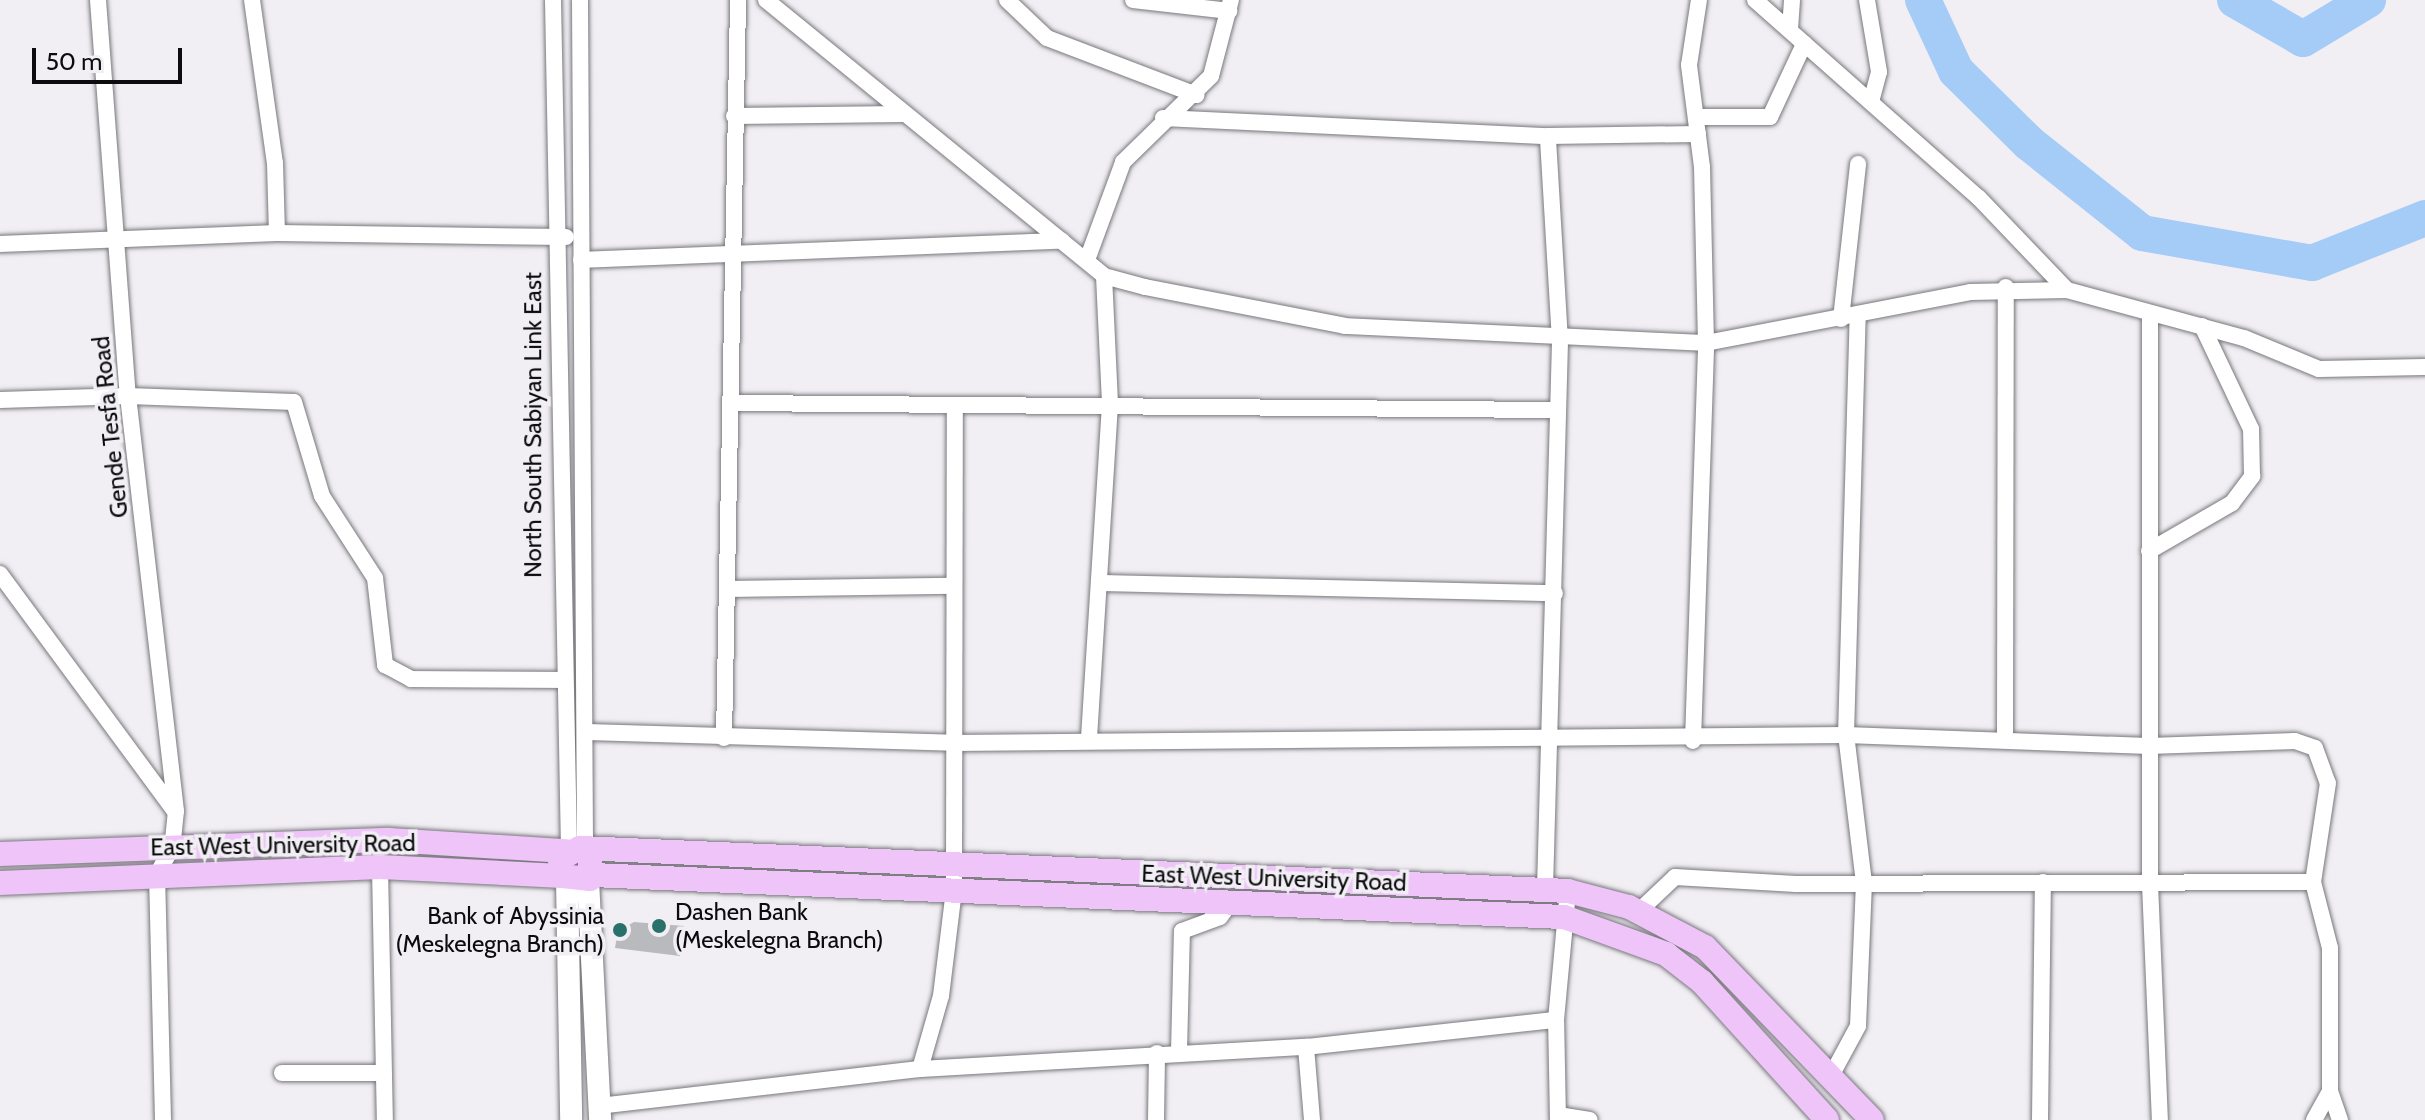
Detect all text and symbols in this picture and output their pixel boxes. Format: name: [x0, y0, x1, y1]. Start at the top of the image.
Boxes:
scale bar: [36, 32, 186, 82]
text: 50 m: [46, 47, 102, 76]
street label: North South Sabiyan Link East: [519, 272, 547, 578]
street label: Gende Tesfa Road: [86, 335, 134, 519]
street label: East West University Road: [150, 828, 416, 862]
street label: East West University Road: [1141, 859, 1407, 897]
place label: Dashen Bank (Meskelegna Branch): [675, 898, 884, 954]
place label: Bank of Abyssinia (Meskelegna Branch): [395, 902, 604, 958]
marker: Dashen Bank (Meskelegna Branch): [650, 917, 668, 935]
marker: Bank of Abyssinia (Meskelegna Branch): [611, 921, 629, 939]

